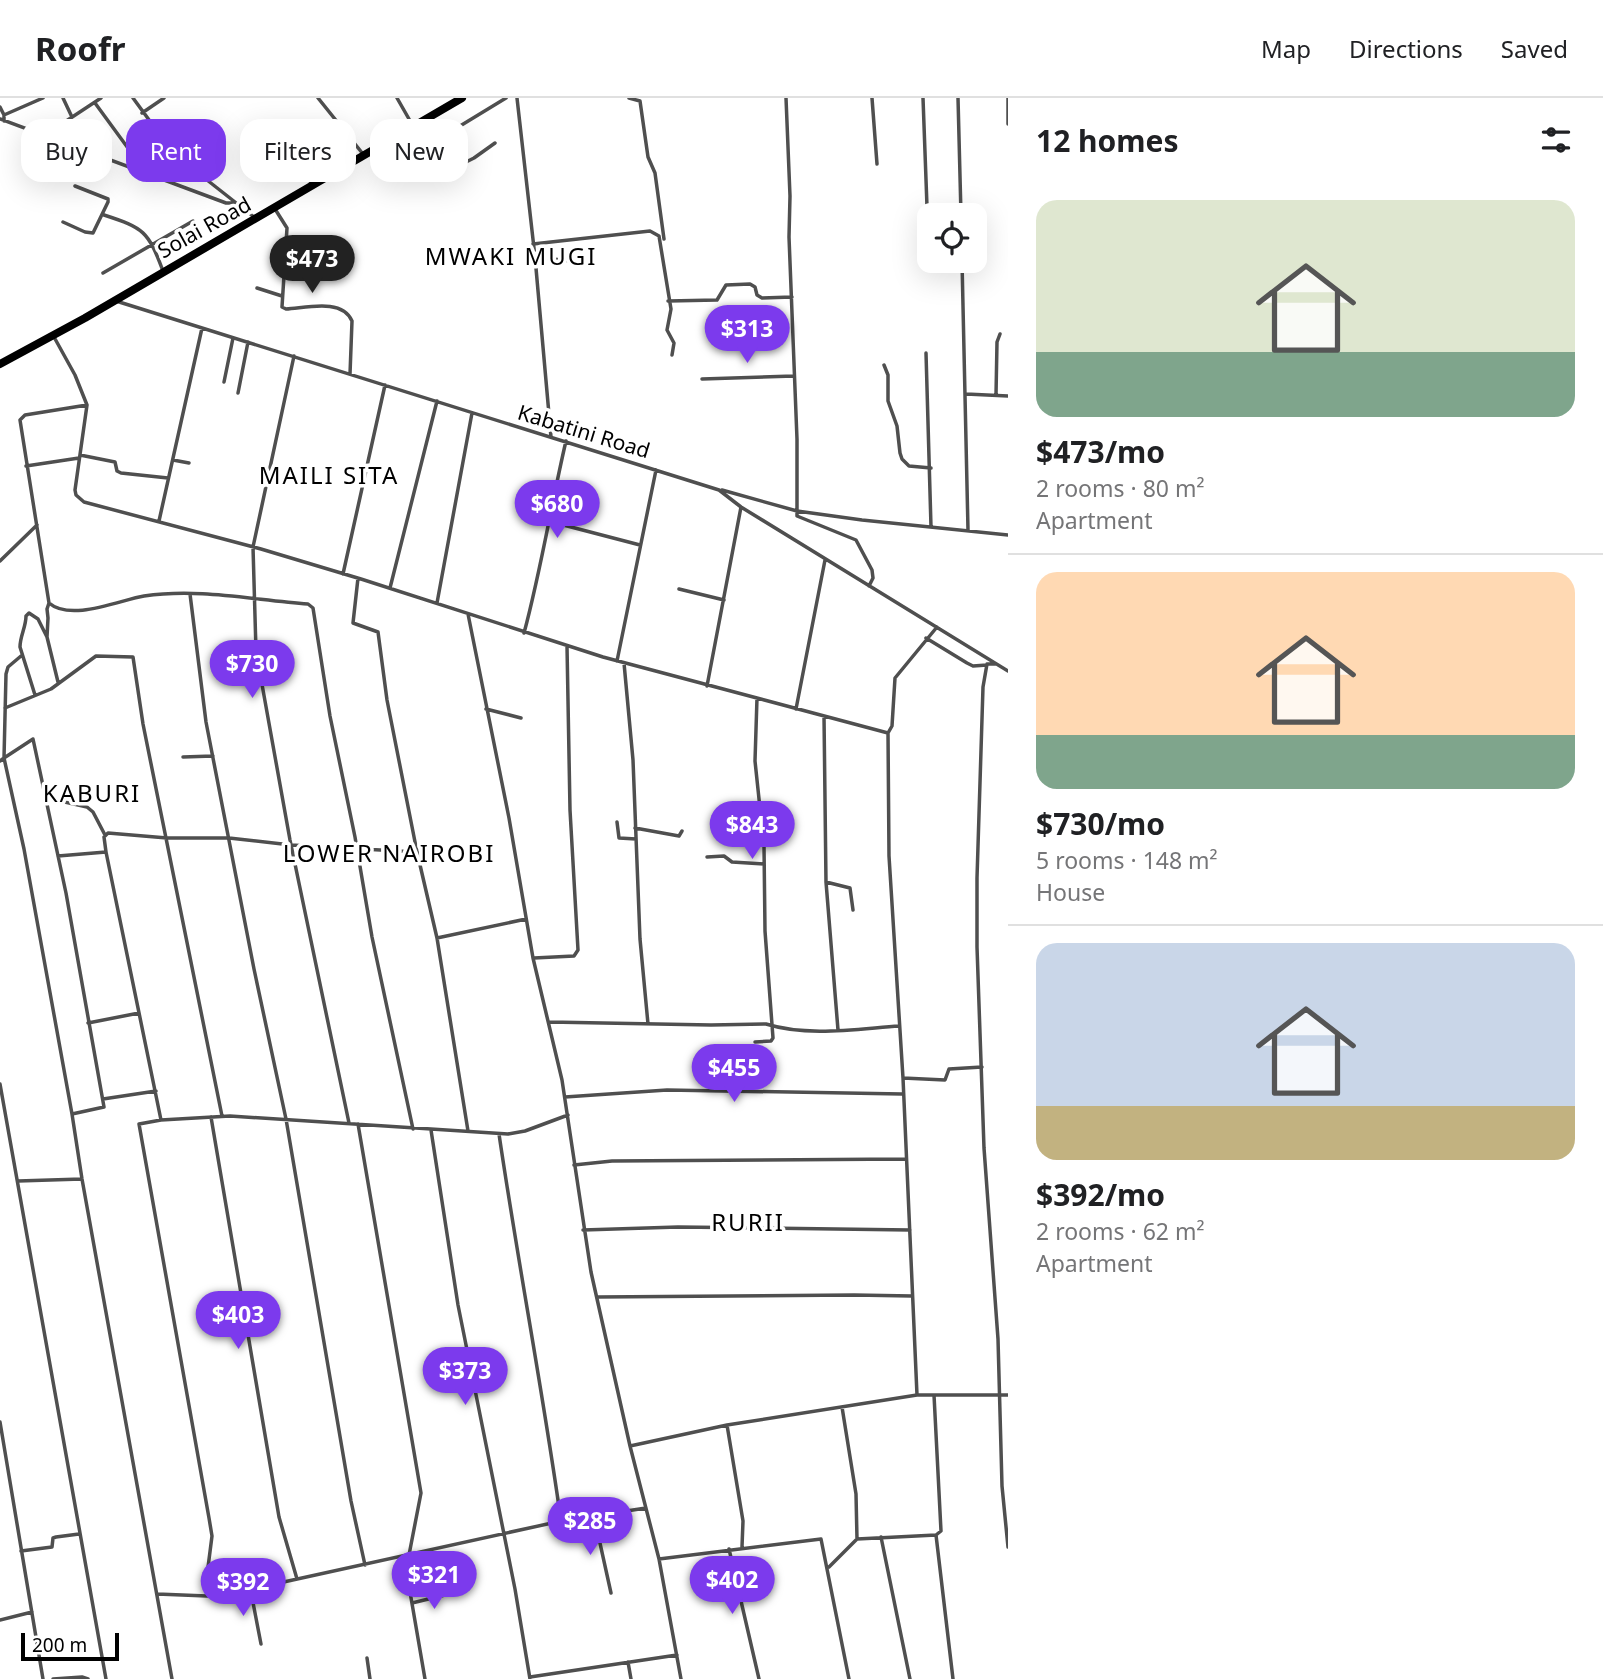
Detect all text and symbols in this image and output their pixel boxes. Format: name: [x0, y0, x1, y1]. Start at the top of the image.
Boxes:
text: Roofr: [35, 26, 125, 71]
text: Map: [1261, 32, 1311, 65]
text: Directions: [1349, 32, 1463, 65]
text: Saved: [1501, 32, 1568, 65]
chip: Buy: [21, 119, 112, 182]
chip: Rent: [126, 119, 226, 182]
chip: Filters: [240, 119, 356, 182]
chip: New: [370, 119, 468, 182]
text: 12 homes: [1036, 120, 1179, 161]
icon: filters: [1537, 121, 1575, 159]
street label: Solai Road: [152, 190, 256, 264]
map controls: [917, 203, 987, 273]
button: locate: [917, 203, 987, 273]
pin: $473: [271, 236, 353, 295]
district label: MWAKI MUGI: [425, 239, 597, 272]
text: $473: [286, 242, 338, 274]
icon: home: [1243, 245, 1369, 371]
pin: $313: [706, 306, 788, 365]
text: $313: [721, 312, 773, 344]
street label: Kabatini Road: [514, 398, 654, 464]
text: $473/mo: [1036, 431, 1165, 472]
district label: MAILI SITA: [259, 458, 399, 491]
text: 2 rooms · 80 m²: [1036, 472, 1205, 504]
pin: $680: [516, 480, 598, 540]
text: $680: [531, 487, 583, 519]
text: Apartment: [1036, 504, 1153, 536]
icon: home: [1243, 617, 1369, 743]
pin: $730: [211, 640, 293, 700]
text: $730: [226, 647, 278, 679]
district label: KABURI: [43, 776, 141, 809]
pin: $843: [711, 802, 793, 861]
text: $730/mo: [1036, 803, 1165, 844]
text: $843: [726, 808, 778, 840]
district label: LOWER NAIROBI: [283, 836, 495, 869]
text: 5 rooms · 148 m²: [1036, 844, 1218, 876]
text: House: [1036, 876, 1105, 908]
icon: home: [1243, 988, 1369, 1114]
pin: $455: [693, 1044, 775, 1104]
text: $455: [708, 1051, 760, 1083]
text: $392/mo: [1036, 1174, 1165, 1215]
district label: RURII: [711, 1205, 785, 1238]
text: 2 rooms · 62 m²: [1036, 1215, 1205, 1247]
text: Apartment: [1036, 1247, 1153, 1279]
pin: $403: [197, 1292, 279, 1351]
text: $403: [212, 1298, 264, 1330]
pin: $373: [424, 1348, 506, 1407]
text: $373: [439, 1354, 491, 1386]
pin: $285: [549, 1498, 631, 1557]
text: $285: [564, 1504, 616, 1536]
pin: $321: [393, 1552, 475, 1611]
pin: $402: [691, 1556, 773, 1616]
pin: $392: [202, 1558, 284, 1618]
text: $321: [408, 1558, 460, 1590]
text: $402: [706, 1563, 758, 1595]
text: $392: [217, 1565, 269, 1597]
scale bar: [21, 1630, 119, 1662]
text: 200 m: [32, 1632, 87, 1658]

